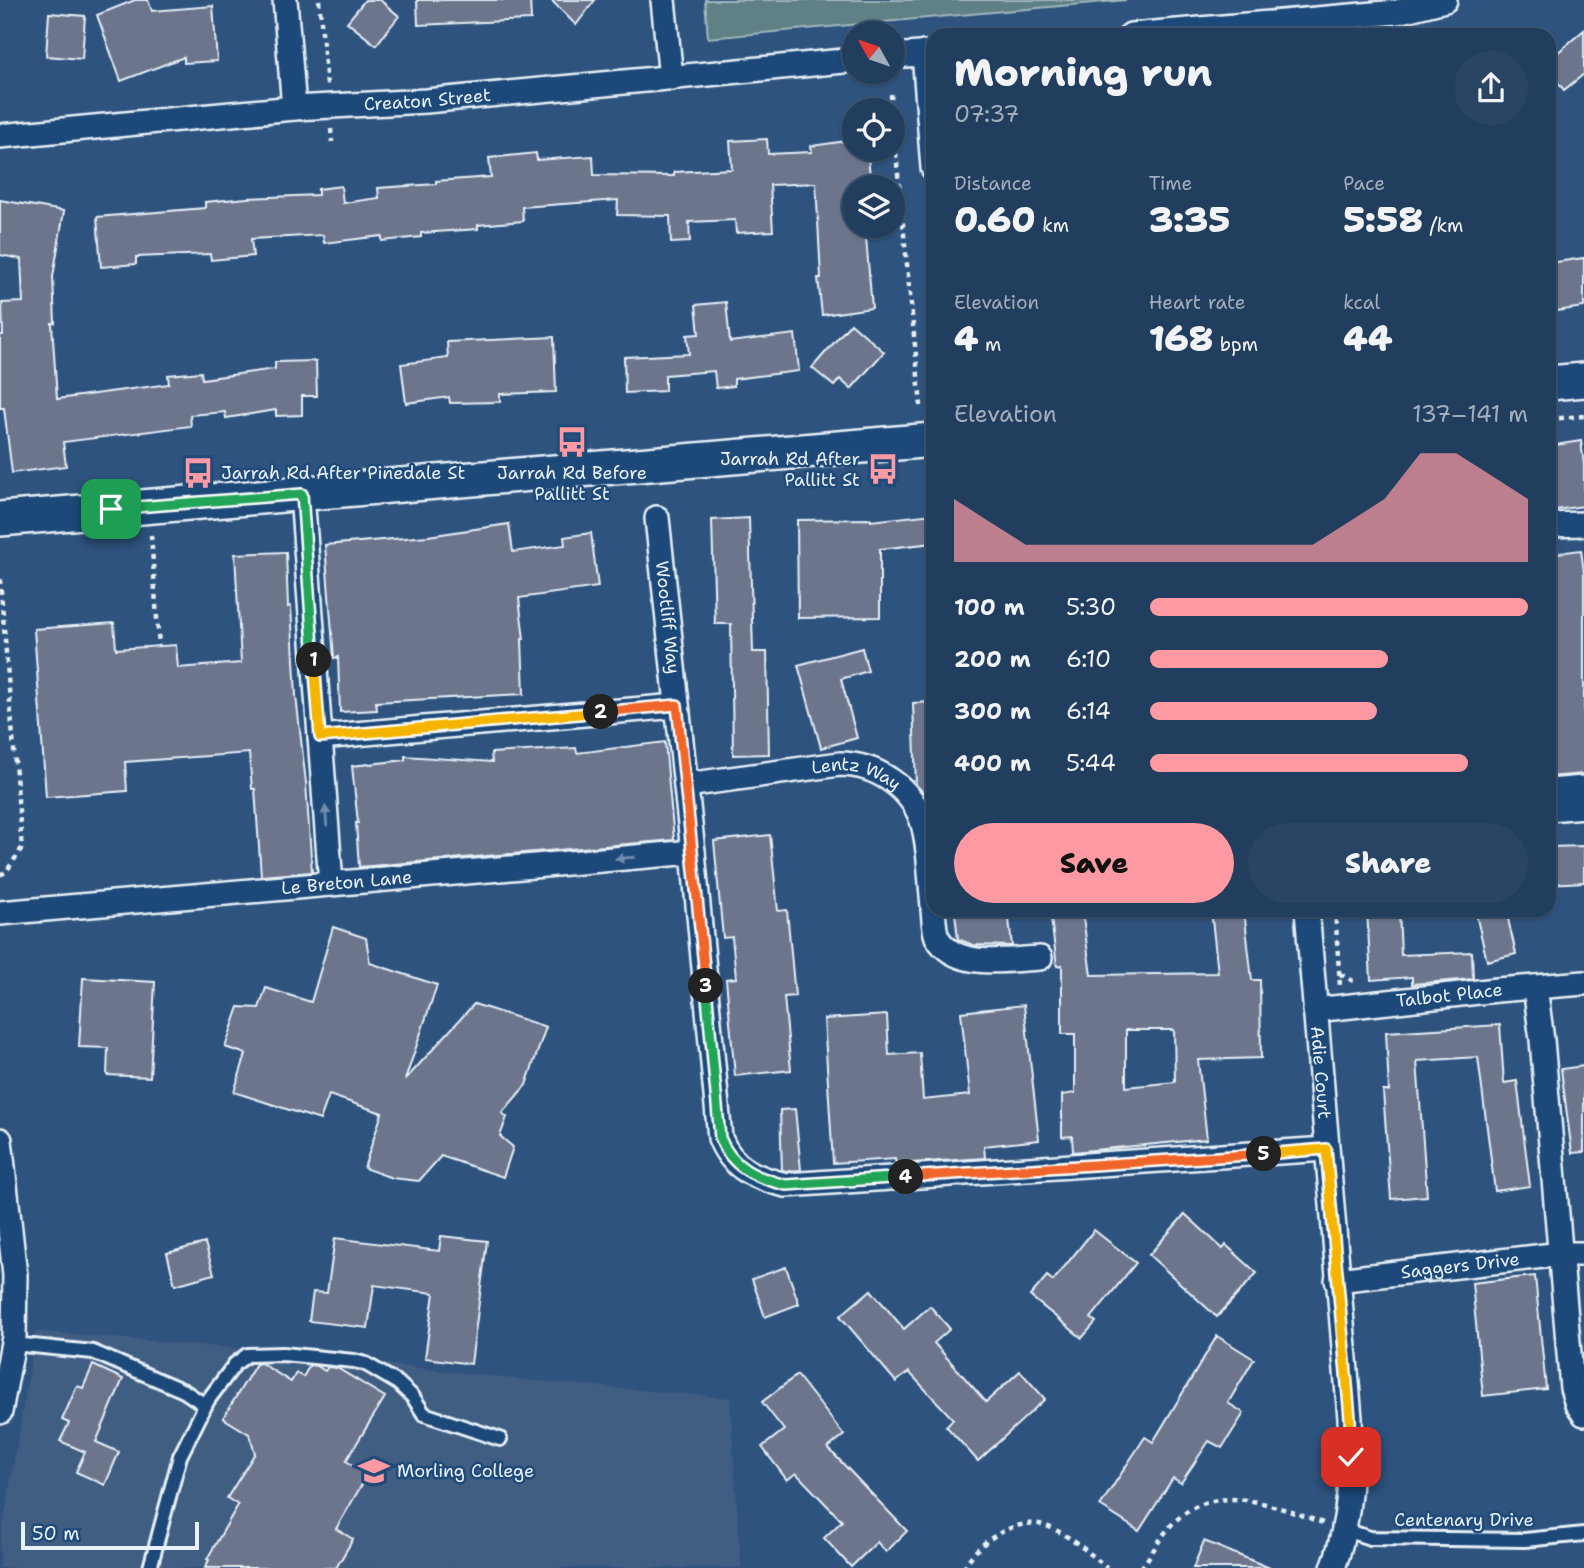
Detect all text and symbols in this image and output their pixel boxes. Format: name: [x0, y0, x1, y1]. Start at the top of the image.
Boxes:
north arrow: [842, 21, 905, 84]
map controls: [842, 21, 905, 238]
text: Morning run: [954, 47, 1212, 98]
button: share: [1454, 51, 1528, 125]
street label: Creaton Street: [363, 83, 492, 116]
button: locate: [842, 98, 905, 161]
text: 07:37: [954, 99, 1019, 129]
text: Distance: [954, 171, 1032, 196]
text: Time: [1149, 171, 1192, 196]
text: Pace: [1343, 171, 1385, 196]
button: layers: [842, 175, 905, 238]
text: 0.60: [954, 196, 1036, 243]
text: 3:35: [1149, 196, 1230, 243]
text: 5:58: [1343, 196, 1423, 243]
text: km: [1036, 213, 1069, 238]
text: /km: [1423, 213, 1463, 238]
text: Elevation: [954, 290, 1039, 315]
text: Heart rate: [1149, 290, 1245, 315]
text: kcal: [1343, 290, 1380, 315]
text: 4: [954, 315, 979, 362]
text: 168: [1149, 315, 1213, 362]
text: 44: [1343, 315, 1393, 362]
text: m: [979, 332, 1001, 357]
text: bpm: [1213, 332, 1258, 357]
text: Elevation: [954, 399, 1057, 429]
text: 137–141 m: [1412, 399, 1528, 429]
bus stop icon: Jarrah Rd Before Pallitt St: [555, 425, 589, 459]
place label: Jarrah Rd After Pallitt St: [720, 447, 860, 492]
bus stop icon: Jarrah Rd After Pallitt St: [866, 452, 900, 486]
bus stop icon: Jarrah Rd After Pinedale St: [181, 456, 215, 490]
place label: Jarrah Rd After Pinedale St: [221, 461, 465, 485]
place label: Jarrah Rd Before Pallitt St: [497, 461, 647, 506]
pin: [81, 479, 141, 539]
icon: arrive: [92, 490, 130, 528]
street label: Wootliff Way: [650, 560, 686, 675]
text: 100 m: [954, 592, 1025, 622]
text: 5:30: [1066, 592, 1116, 622]
pin: 1: [296, 642, 332, 678]
text: 200 m: [954, 644, 1031, 674]
text: 6:10: [1066, 644, 1111, 674]
text: 1: [309, 647, 318, 672]
pin: 2: [584, 694, 618, 730]
text: 300 m: [954, 696, 1031, 726]
text: 6:14: [1066, 696, 1111, 726]
text: 2: [594, 699, 607, 724]
text: 400 m: [954, 748, 1031, 778]
text: 5:44: [1066, 748, 1116, 778]
street label: Lentz Way: [810, 752, 906, 796]
one-way arrow: [320, 805, 331, 827]
button: Save: [954, 823, 1234, 903]
button: Share: [1248, 823, 1528, 903]
one-way arrow: [614, 853, 636, 864]
street label: Le Breton Lane: [280, 865, 413, 900]
pin: 3: [688, 968, 724, 1004]
text: 3: [699, 973, 712, 998]
street label: Talbot Place: [1395, 978, 1503, 1013]
street label: Adie Court: [1305, 1025, 1337, 1120]
pin: 5: [1246, 1136, 1282, 1172]
text: 5: [1258, 1141, 1269, 1166]
pin: 4: [888, 1160, 923, 1194]
text: 4: [899, 1164, 912, 1189]
street label: Saggers Drive: [1399, 1247, 1521, 1285]
pin: [1321, 1427, 1381, 1487]
icon: check: [1332, 1438, 1370, 1476]
school or university icon: Morling College: [357, 1454, 391, 1488]
place label: Morling College: [397, 1459, 534, 1483]
street label: Centenary Drive: [1394, 1508, 1534, 1532]
scale bar: [21, 1519, 200, 1551]
text: 50 m: [32, 1521, 80, 1546]

